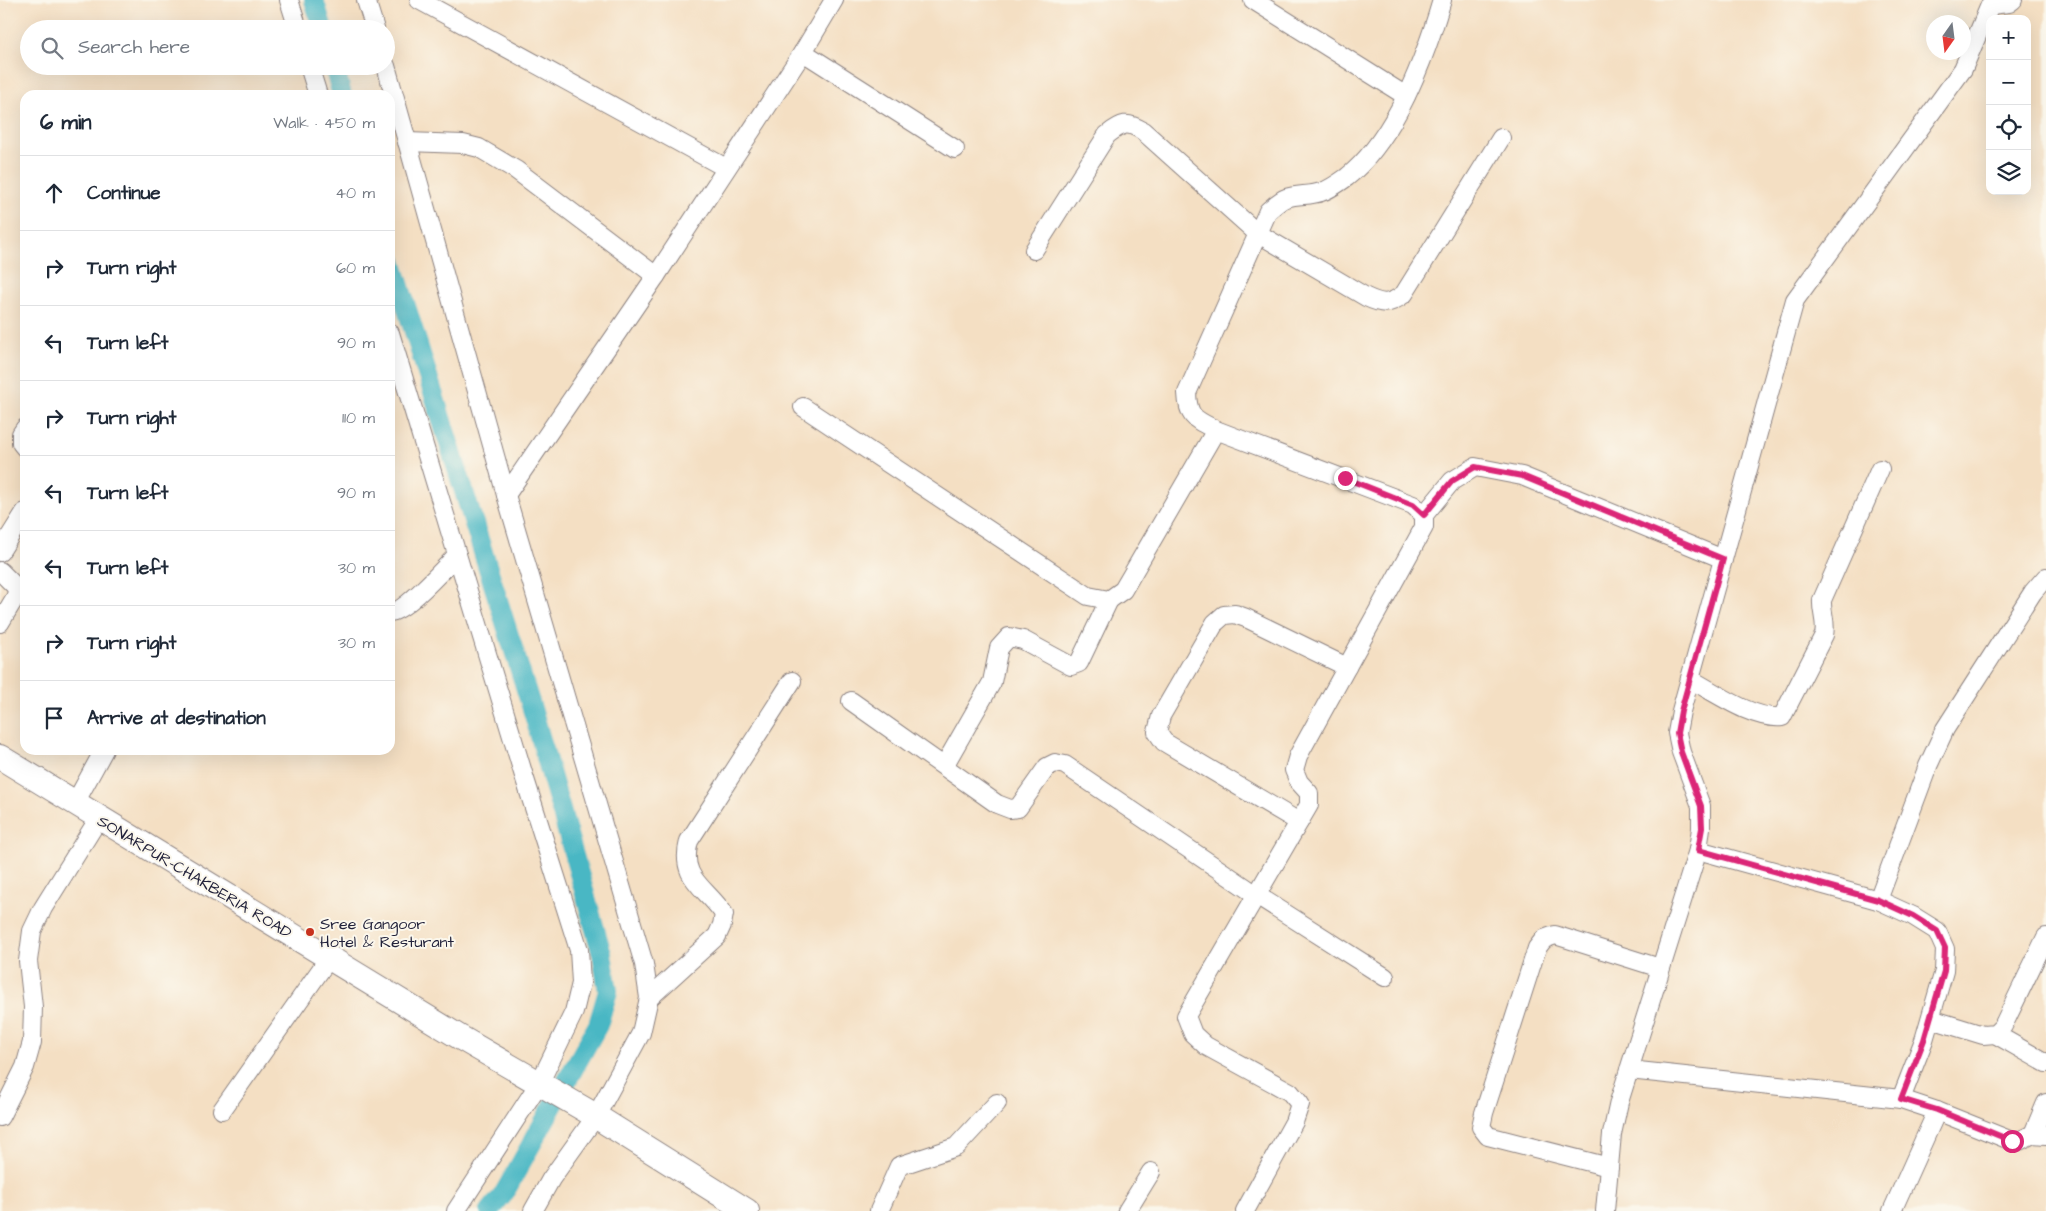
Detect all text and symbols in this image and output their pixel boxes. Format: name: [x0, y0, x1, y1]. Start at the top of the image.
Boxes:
north arrow: [1926, 15, 1971, 60]
map controls: [1986, 15, 2031, 195]
button: +: [1986, 15, 2031, 60]
search box: [20, 20, 395, 75]
icon: search: [38, 34, 66, 62]
text: Search here: [78, 34, 190, 61]
button: −: [1986, 60, 2031, 105]
button: locate: [1986, 105, 2031, 150]
text: 6 min: [40, 108, 92, 137]
text: Walk · 450 m: [273, 112, 375, 134]
button: layers: [1986, 150, 2031, 195]
icon: ahead: [40, 179, 68, 207]
text: Continue: [87, 180, 161, 207]
text: 40 m: [335, 182, 375, 204]
icon: right: [40, 254, 68, 282]
text: Turn right: [87, 255, 176, 282]
text: 60 m: [336, 257, 375, 279]
icon: left: [40, 329, 68, 357]
text: Turn left: [87, 330, 168, 357]
text: 90 m: [337, 332, 375, 354]
icon: right: [40, 404, 68, 432]
text: Turn right: [87, 405, 176, 432]
text: 110 m: [342, 407, 375, 429]
route end: [1334, 467, 1357, 490]
icon: left: [40, 479, 68, 507]
text: Turn left: [87, 480, 168, 507]
text: 90 m: [337, 482, 375, 504]
icon: left: [40, 554, 68, 582]
text: Turn left: [87, 555, 168, 582]
text: 30 m: [338, 557, 375, 579]
icon: right: [40, 629, 68, 657]
text: Turn right: [87, 630, 176, 657]
text: 30 m: [338, 632, 375, 654]
icon: arrive: [40, 704, 68, 732]
text: Arrive at destination: [87, 705, 266, 732]
street label: SONARPUR-CHAKBERIA ROAD: [93, 810, 296, 944]
place label: Sree Gangoor Hotel & Resturant: [320, 913, 455, 953]
marker: Sree Gangoor Hotel & Resturant: [304, 926, 316, 938]
route start: [2001, 1130, 2024, 1153]

